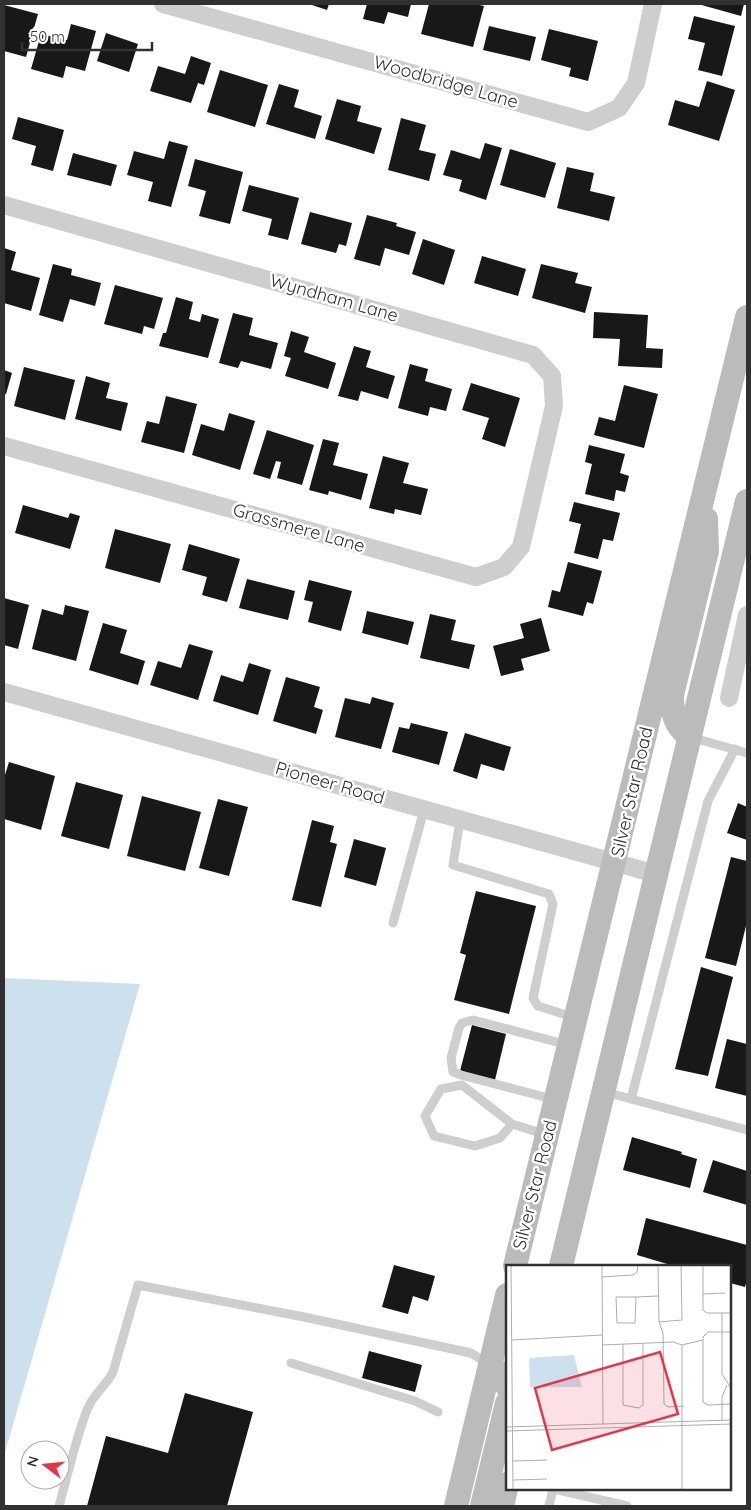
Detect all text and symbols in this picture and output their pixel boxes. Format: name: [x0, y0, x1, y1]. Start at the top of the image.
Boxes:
scale bar: [22, 20, 152, 52]
text: 50 m: [30, 27, 65, 46]
street label: Woodbridge Lane: [371, 50, 521, 113]
street label: Wyndham Lane: [267, 268, 401, 327]
street label: Grassmere Lane: [230, 498, 368, 557]
street label: Silver Star Road: [605, 725, 658, 859]
street label: Pioneer Road: [273, 756, 387, 809]
street label: Silver Star Road: [507, 1118, 562, 1252]
inset map: [506, 1265, 731, 1490]
north arrow: [20, 1440, 70, 1490]
text: N: [22, 1454, 43, 1469]

